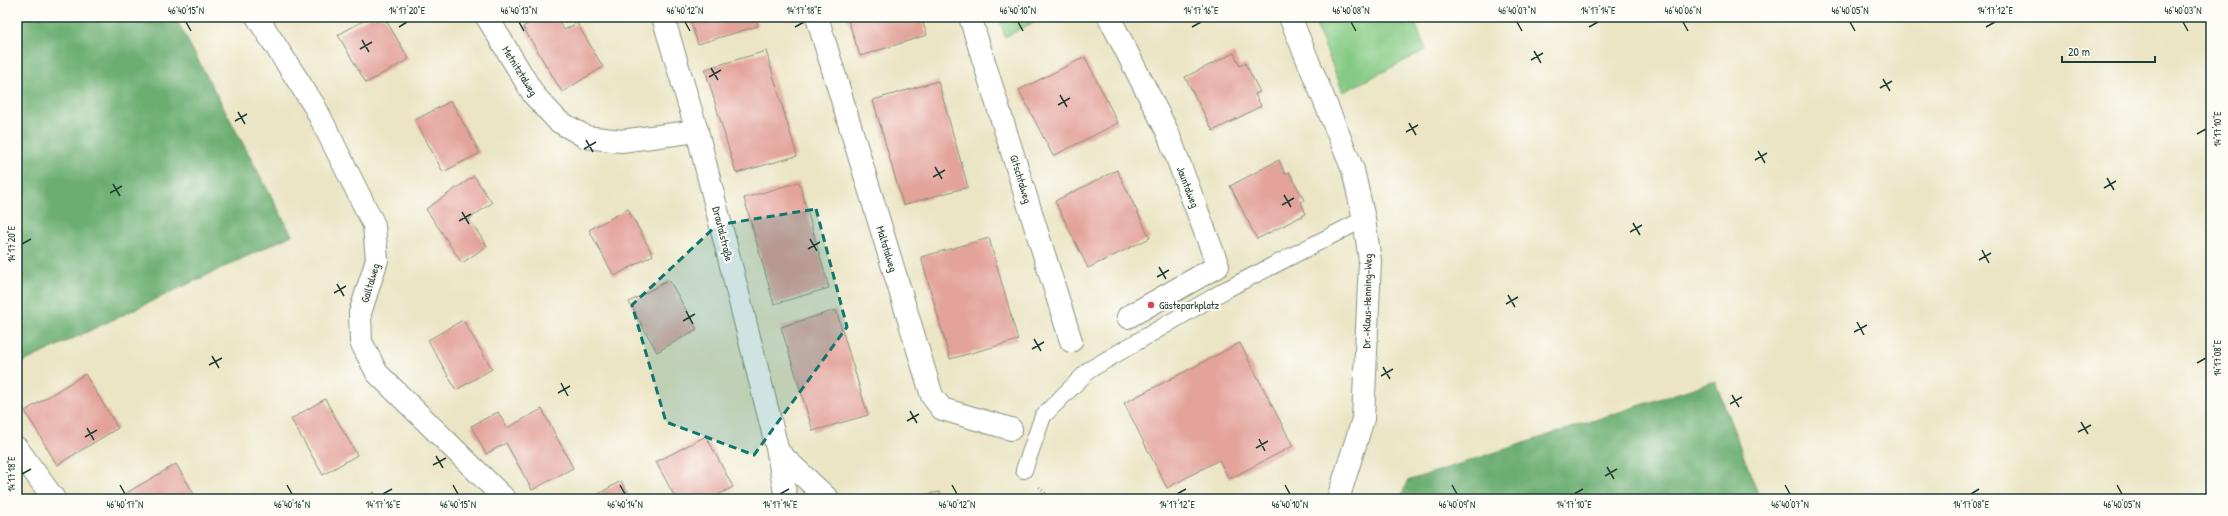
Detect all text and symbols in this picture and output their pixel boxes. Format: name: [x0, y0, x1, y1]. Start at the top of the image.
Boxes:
text: 46°40'15"N: [168, 4, 204, 17]
text: 14°17'20"E: [389, 4, 426, 17]
text: 46°40'13"N: [501, 4, 537, 17]
text: 46°40'12"N: [667, 4, 703, 17]
text: 14°17'18"E: [786, 4, 822, 17]
text: 46°40'10"N: [1000, 4, 1036, 17]
text: 14°17'16"E: [1184, 4, 1219, 17]
text: 46°40'08"N: [1332, 4, 1370, 17]
text: 46°40'07"N: [1498, 4, 1536, 17]
text: 14°17'14"E: [1581, 4, 1616, 17]
text: 46°40'06"N: [1665, 4, 1701, 17]
text: 46°40'05"N: [1832, 4, 1869, 17]
text: 14°17'12"E: [1977, 4, 2013, 17]
text: 46°40'03"N: [2164, 4, 2202, 17]
scale bar: [2062, 38, 2155, 64]
text: 20 m: [2068, 43, 2090, 60]
street label: Metnitztalweg: [499, 44, 541, 99]
text: 14°17'10"E: [2211, 111, 2224, 147]
street label: Gitschtalweg: [1007, 153, 1035, 205]
street label: Jauntalweg: [1174, 164, 1202, 210]
street label: Drautalstraße: [709, 205, 737, 263]
street label: Maltatalweg: [873, 224, 901, 274]
text: 14°17'20"E: [5, 225, 18, 262]
street label: Dr.-Klaus-Henning-Weg: [1359, 253, 1375, 348]
street label: Gailtalweg: [357, 262, 383, 304]
place label: Gästeparkplatz: [1159, 298, 1220, 312]
marker: Gästeparkplatz: [1146, 300, 1156, 310]
text: 14°17'08"E: [2211, 339, 2224, 376]
text: 14°17'18"E: [5, 456, 18, 492]
text: 46°40'17"N: [107, 498, 143, 511]
text: 46°40'16"N: [274, 498, 310, 511]
text: 14°17'16"E: [366, 498, 401, 511]
text: 46°40'15"N: [440, 498, 476, 511]
text: 46°40'14"N: [607, 498, 643, 511]
text: 14°17'14"E: [763, 498, 798, 511]
text: 46°40'12"N: [939, 498, 975, 511]
text: 14°17'12"E: [1159, 498, 1195, 511]
text: 46°40'10"N: [1272, 498, 1308, 511]
text: 46°40'09"N: [1439, 498, 1475, 511]
text: 14°17'10"E: [1556, 498, 1592, 511]
text: 46°40'07"N: [1771, 498, 1809, 511]
text: 14°17'08"E: [1953, 498, 1990, 511]
text: 46°40'05"N: [2104, 498, 2141, 511]

